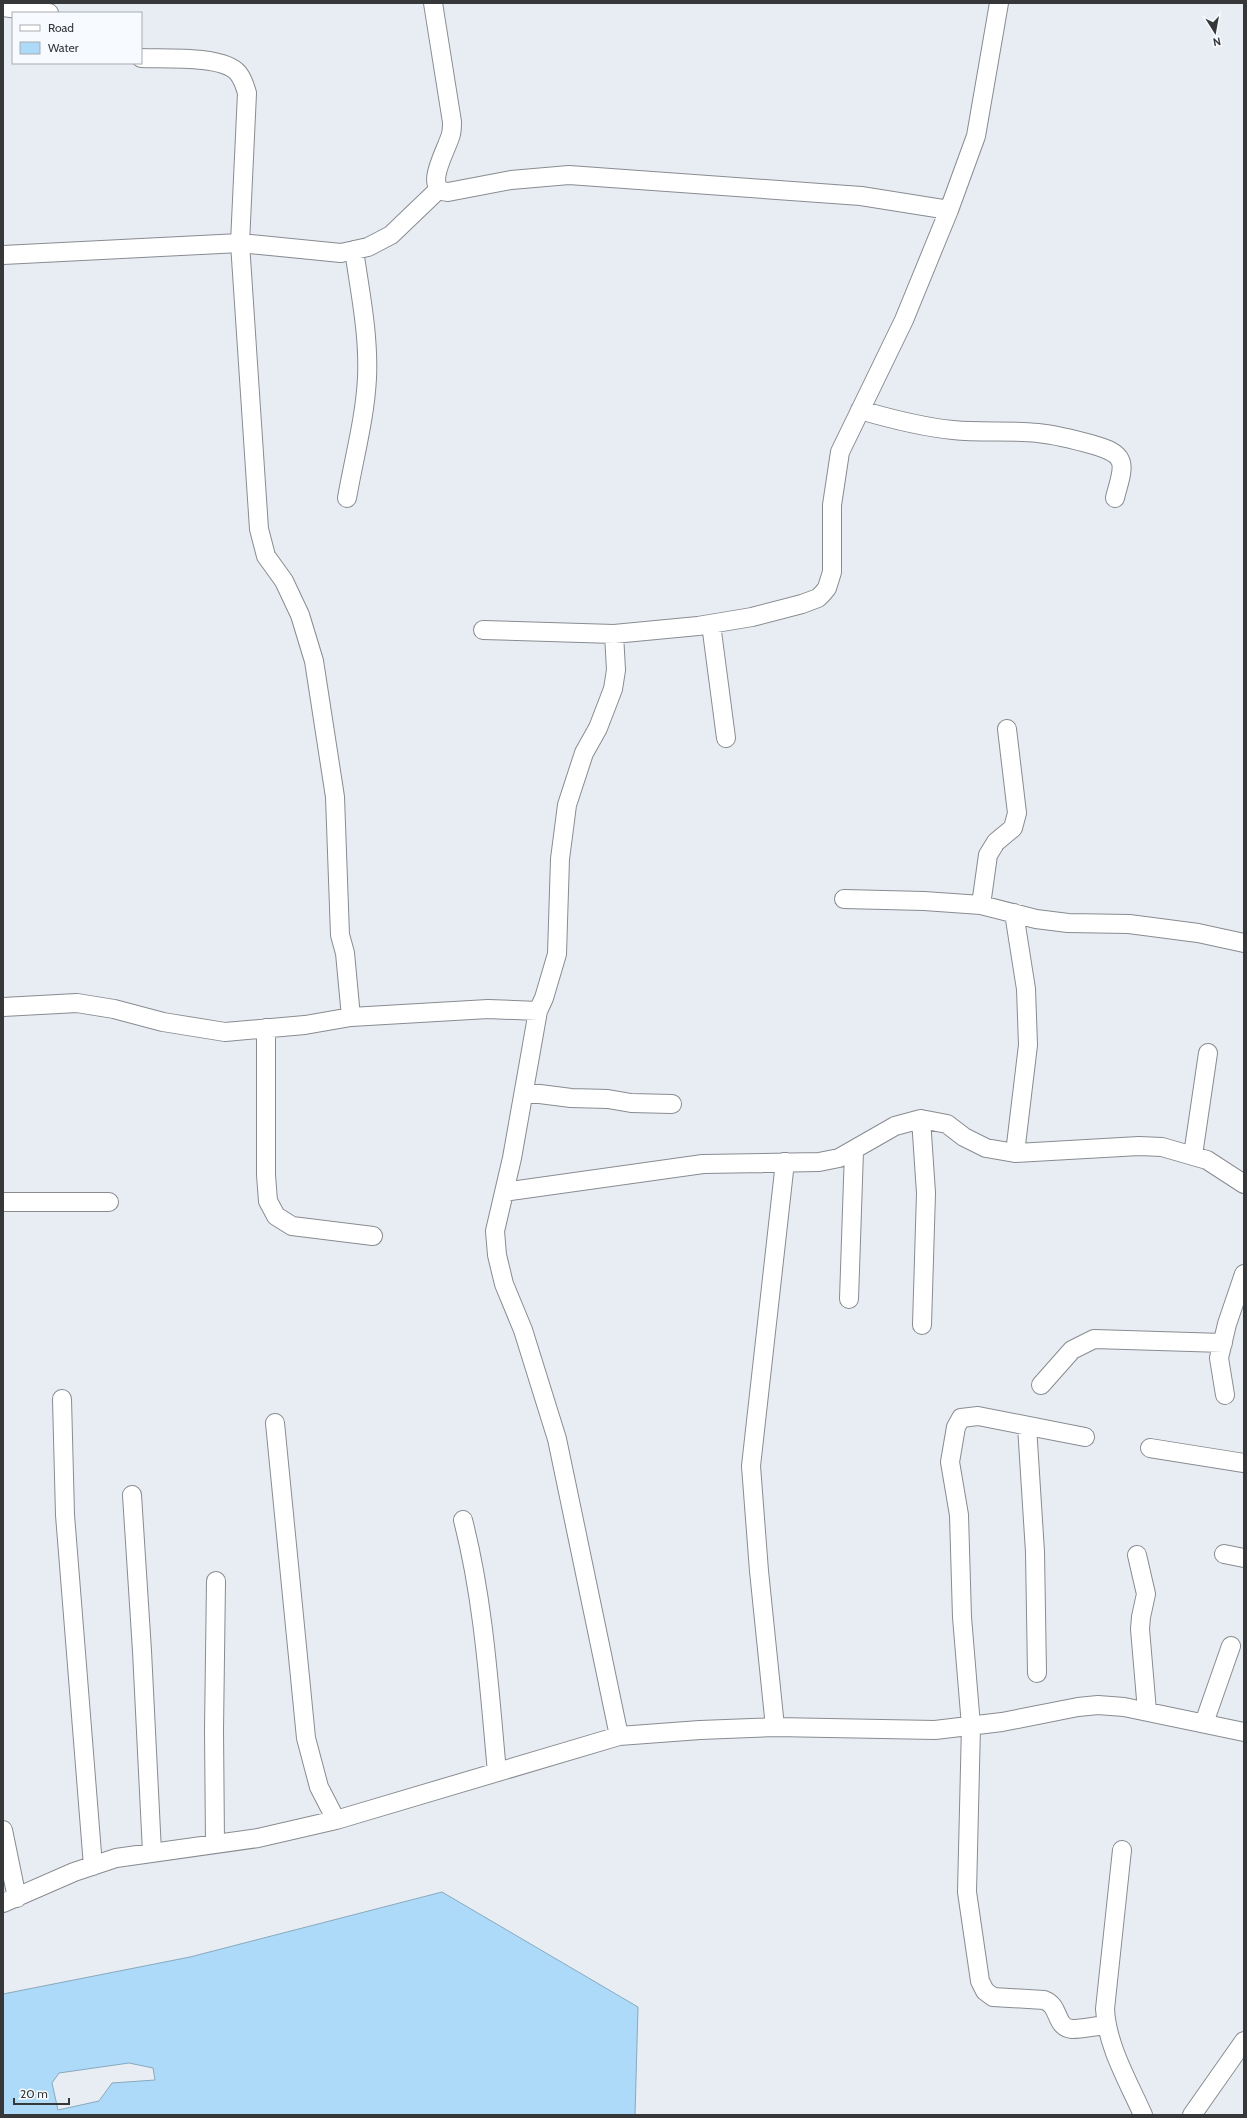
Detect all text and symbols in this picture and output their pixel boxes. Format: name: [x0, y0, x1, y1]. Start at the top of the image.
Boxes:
legend: [12, 12, 142, 64]
north arrow: [1195, 12, 1235, 52]
text: Road: [48, 20, 74, 35]
text: N: [1212, 34, 1222, 49]
text: Water: [48, 40, 79, 55]
scale bar: [14, 2080, 69, 2106]
text: 20 m: [20, 2086, 48, 2101]

